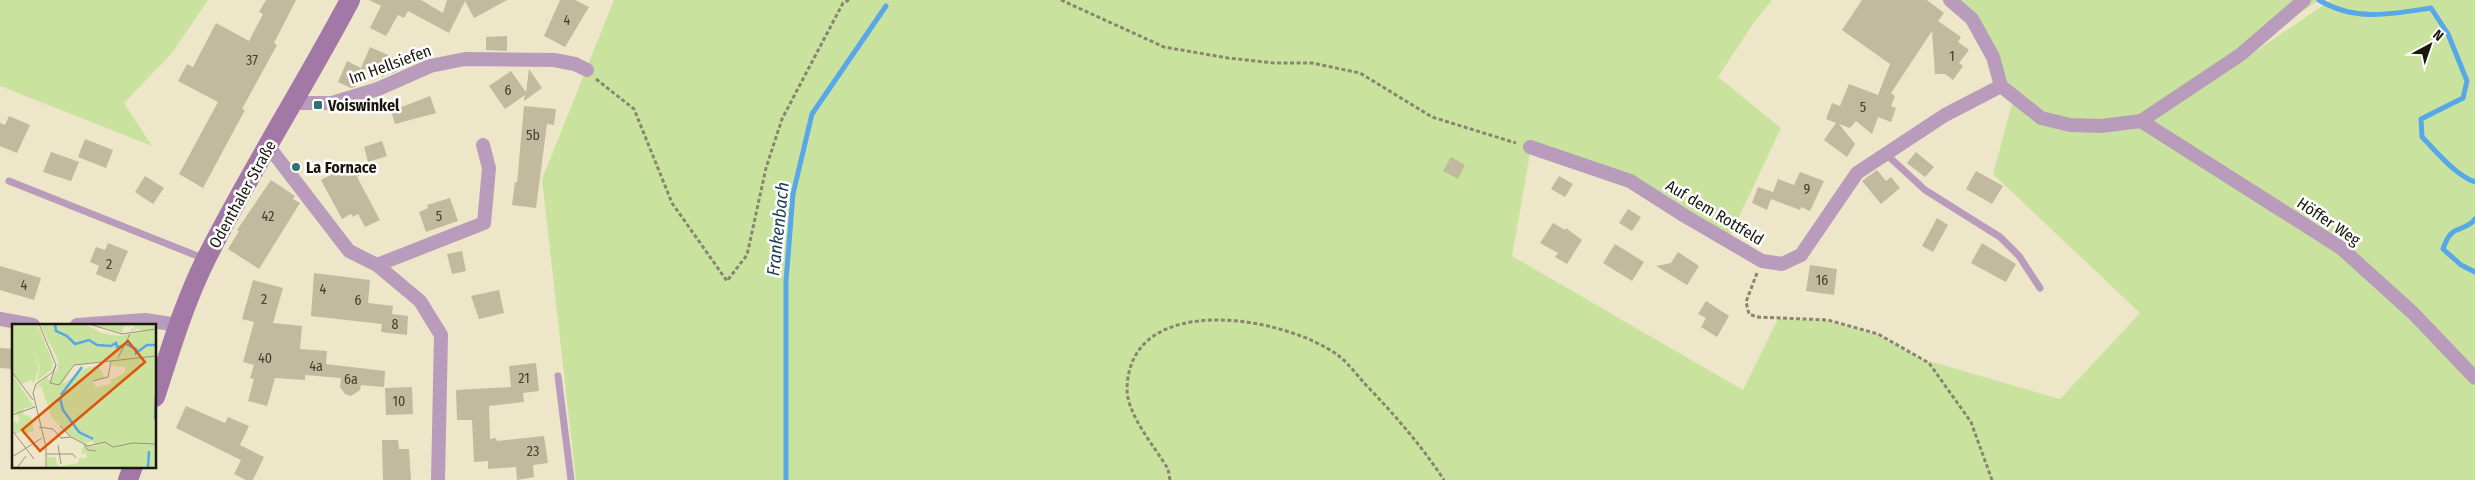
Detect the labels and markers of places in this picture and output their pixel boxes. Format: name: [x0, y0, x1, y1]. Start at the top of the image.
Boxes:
place label: Voiswinkel: [327, 96, 400, 115]
marker: Voiswinkel: [312, 99, 324, 111]
place label: La Fornace: [306, 158, 377, 177]
marker: La Fornace: [290, 161, 302, 173]

